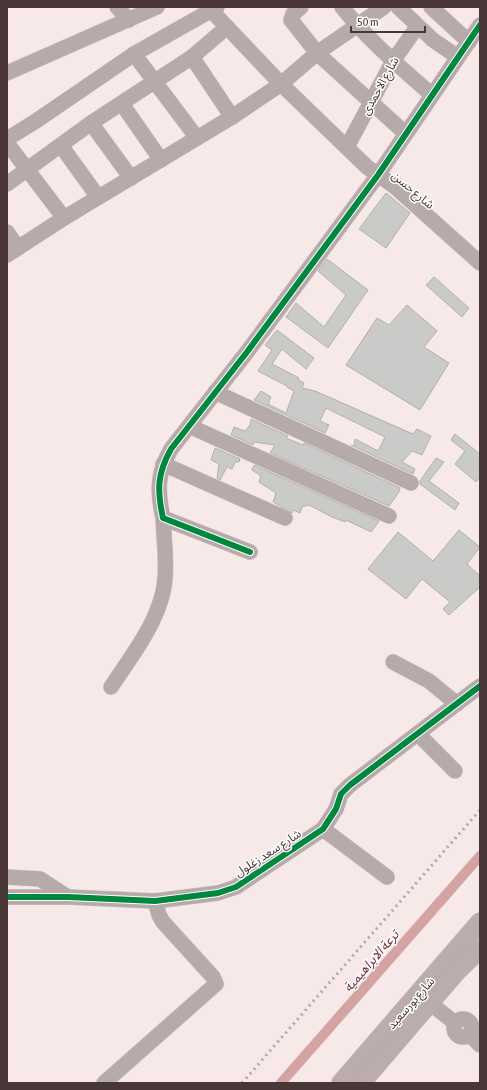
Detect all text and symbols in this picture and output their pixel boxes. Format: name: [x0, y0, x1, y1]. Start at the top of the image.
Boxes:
scale bar: [351, 8, 425, 34]
text: 50 m: [357, 15, 379, 29]
street label: شارع الاحمدى: [358, 54, 403, 119]
street label: شارع حسن: [388, 168, 437, 213]
street label: شارع سعد زغلول: [232, 826, 305, 881]
water label: ترعة الابراهيمية: [340, 926, 404, 995]
street label: شارع بورسعيد: [385, 974, 439, 1033]

